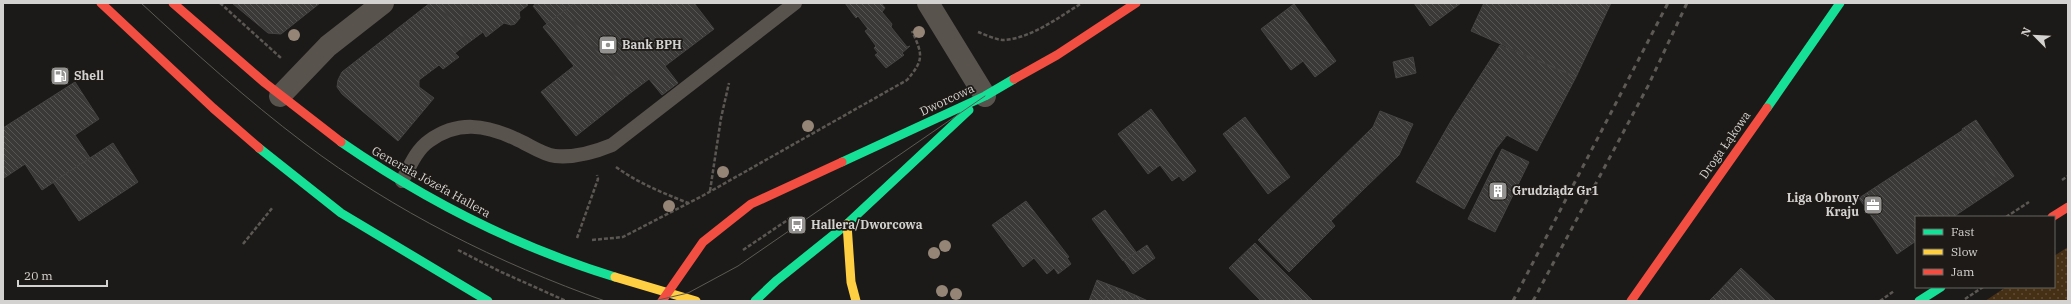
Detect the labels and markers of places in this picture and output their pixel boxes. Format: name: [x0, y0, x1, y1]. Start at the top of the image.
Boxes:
bank icon: Bank BPH: [597, 34, 619, 56]
place label: Bank BPH: [622, 37, 682, 52]
fuel station icon: Shell: [49, 65, 71, 87]
place label: Shell: [74, 68, 104, 83]
building icon: Grudziądz Gr1: [1487, 180, 1509, 202]
place label: Grudziądz Gr1: [1512, 183, 1599, 198]
place label: Liga Obrony Kraju: [1787, 190, 1859, 219]
office icon: Liga Obrony Kraju: [1862, 194, 1884, 216]
bus stop icon: Hallera/Dworcowa: [786, 214, 808, 236]
place label: Hallera/Dworcowa: [811, 217, 923, 232]

